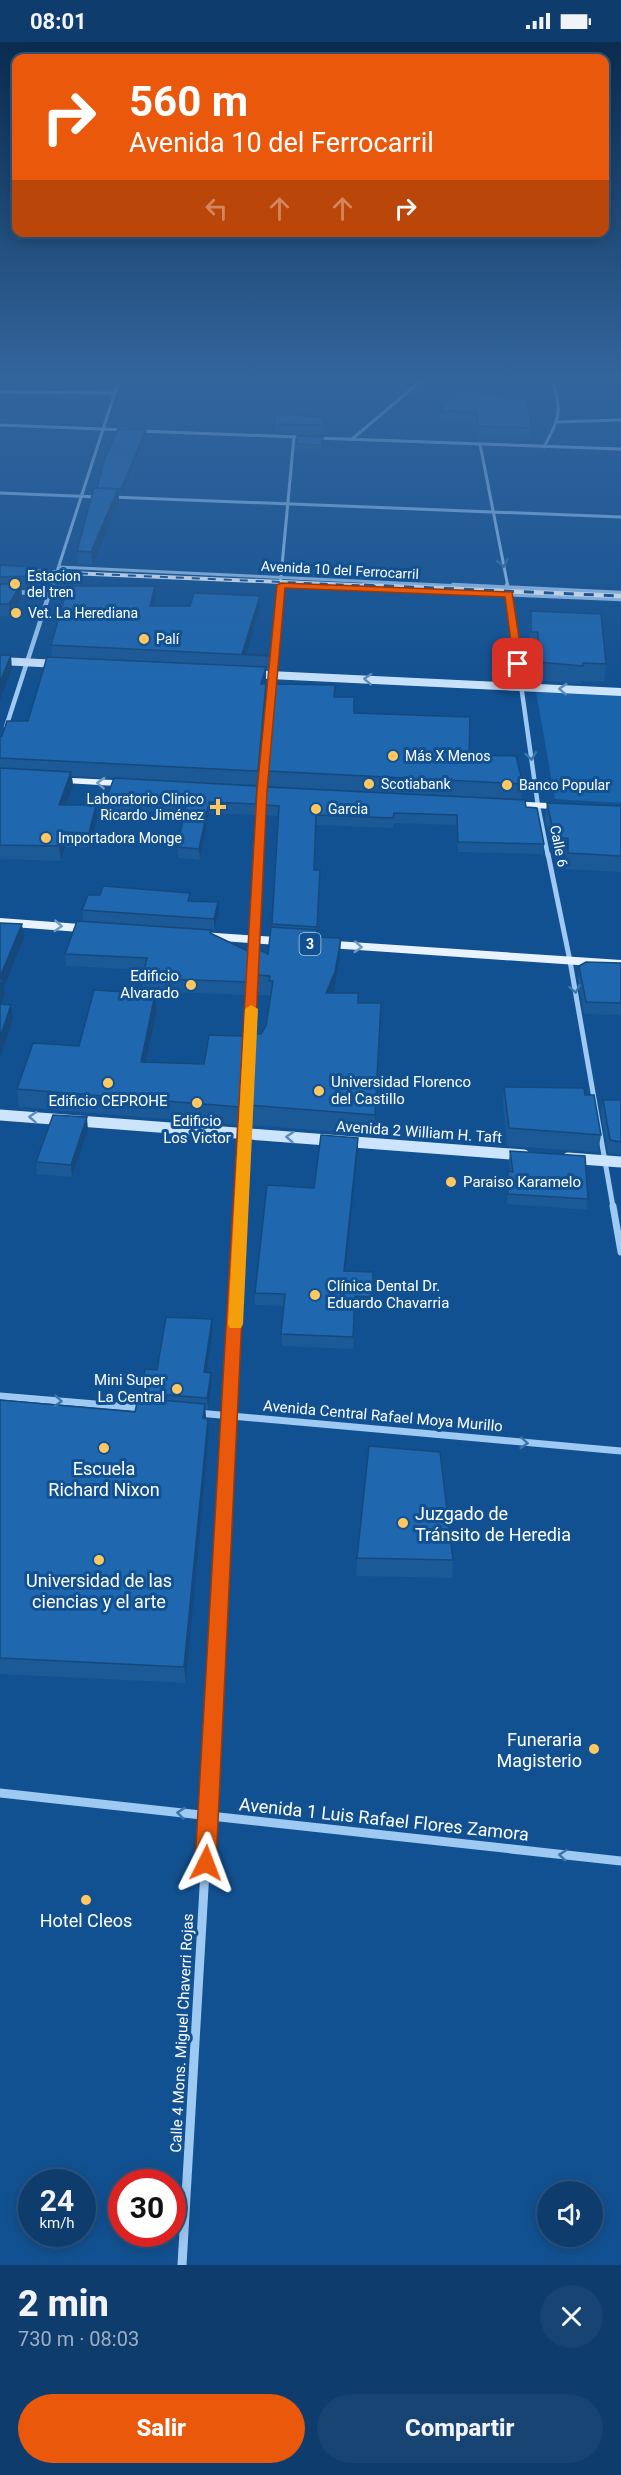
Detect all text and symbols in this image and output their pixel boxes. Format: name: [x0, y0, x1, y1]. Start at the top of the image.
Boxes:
text: 08:01: [30, 9, 87, 34]
text: 560 m: [129, 77, 248, 126]
icon: right: [30, 78, 108, 156]
text: Avenida 10 del Ferrocarril: [129, 127, 434, 159]
icon: left: [200, 192, 233, 225]
icon: ahead: [263, 192, 296, 225]
icon: ahead: [326, 192, 359, 225]
icon: right: [389, 192, 422, 225]
street label: Avenida 10 del Ferrocarril: [261, 558, 419, 582]
one-way arrow: [496, 558, 509, 568]
place label: Estacion del tren: [27, 568, 81, 600]
marker: Estacion del tren: [8, 577, 22, 591]
place label: Vet. La Herediana: [28, 605, 138, 621]
marker: Vet. La Herediana: [9, 606, 23, 620]
place label: Palí: [156, 631, 180, 647]
marker: Palí: [137, 632, 151, 646]
pin: [492, 638, 543, 689]
icon: arrive: [501, 647, 534, 680]
one-way arrow: [363, 673, 372, 686]
one-way arrow: [558, 682, 567, 695]
place label: Más X Menos: [405, 748, 490, 764]
marker: Más X Menos: [386, 749, 400, 763]
one-way arrow: [525, 752, 537, 761]
one-way arrow: [97, 776, 106, 789]
place label: Scotiabank: [381, 776, 451, 792]
marker: Scotiabank: [362, 777, 376, 791]
place label: Banco Popular: [519, 777, 610, 793]
marker: Banco Popular: [500, 778, 514, 792]
place label: Laboratorio Clinico Ricardo Jiménez: [87, 791, 204, 823]
marker: Laboratorio Clinico Ricardo Jiménez: [209, 798, 227, 816]
place label: Garcia: [328, 801, 368, 817]
marker: Garcia: [309, 802, 323, 816]
street label: Calle 6: [547, 824, 571, 868]
place label: Importadora Monge: [58, 830, 182, 846]
marker: Importadora Monge: [39, 831, 53, 845]
one-way arrow: [54, 920, 63, 933]
road number: 3: [300, 933, 320, 955]
one-way arrow: [353, 940, 362, 953]
place label: Edificio Alvarado: [120, 967, 179, 1002]
marker: Edificio Alvarado: [184, 978, 198, 992]
one-way arrow: [568, 984, 581, 994]
place label: Universidad Florenco del Castillo: [331, 1073, 471, 1108]
marker: Edificio CEPROHE: [101, 1076, 115, 1090]
marker: Universidad Florenco del Castillo: [312, 1084, 326, 1098]
place label: Edificio CEPROHE: [48, 1092, 168, 1110]
marker: Edificio Los Victor: [190, 1096, 204, 1110]
one-way arrow: [29, 1111, 38, 1124]
place label: Edificio Los Victor: [163, 1112, 231, 1147]
street label: Avenida 2 William H. Taft: [335, 1117, 503, 1147]
one-way arrow: [286, 1131, 295, 1144]
place label: Paraiso Karamelo: [463, 1173, 581, 1191]
marker: Paraiso Karamelo: [444, 1175, 458, 1189]
place label: Clínica Dental Dr. Eduardo Chavarria: [327, 1277, 449, 1312]
marker: Clínica Dental Dr. Eduardo Chavarria: [308, 1288, 322, 1302]
place label: Mini Super La Central: [94, 1371, 165, 1406]
marker: Mini Super La Central: [170, 1382, 184, 1396]
one-way arrow: [54, 1394, 63, 1407]
street label: Avenida Central Rafael Moya Murillo: [262, 1397, 504, 1435]
one-way arrow: [520, 1436, 529, 1449]
marker: Escuela Richard Nixon: [97, 1441, 111, 1455]
place label: Escuela Richard Nixon: [48, 1458, 160, 1500]
place label: Juzgado de Tránsito de Heredia: [415, 1503, 571, 1545]
marker: Juzgado de Tránsito de Heredia: [396, 1516, 410, 1530]
marker: Universidad de las ciencias y el arte: [92, 1553, 106, 1567]
place label: Universidad de las ciencias y el arte: [26, 1570, 172, 1612]
place label: Funeraria Magisterio: [497, 1729, 582, 1771]
marker: Funeraria Magisterio: [587, 1742, 601, 1756]
street label: Avenida 1 Luis Rafael Flores Zamora: [238, 1793, 530, 1845]
one-way arrow: [177, 1807, 186, 1820]
position arrow: [174, 1831, 238, 1895]
one-way arrow: [558, 1849, 567, 1862]
marker: Hotel Cleos: [79, 1893, 93, 1907]
place label: Hotel Cleos: [40, 1910, 132, 1931]
street label: Calle 4 Mons. Miguel Chaverri Rojas: [167, 1913, 197, 2153]
speed limit sign: 30: [108, 2169, 186, 2247]
map controls: [537, 2181, 603, 2247]
button: sound: [537, 2181, 603, 2247]
text: 24: [40, 2183, 74, 2218]
text: km/h: [39, 2214, 75, 2232]
text: 2 min: [18, 2283, 109, 2325]
button: close: [540, 2285, 603, 2348]
text: 730 m · 08:03: [18, 2327, 139, 2351]
button: Salir: [18, 2394, 305, 2463]
button: Compartir: [317, 2394, 603, 2463]

